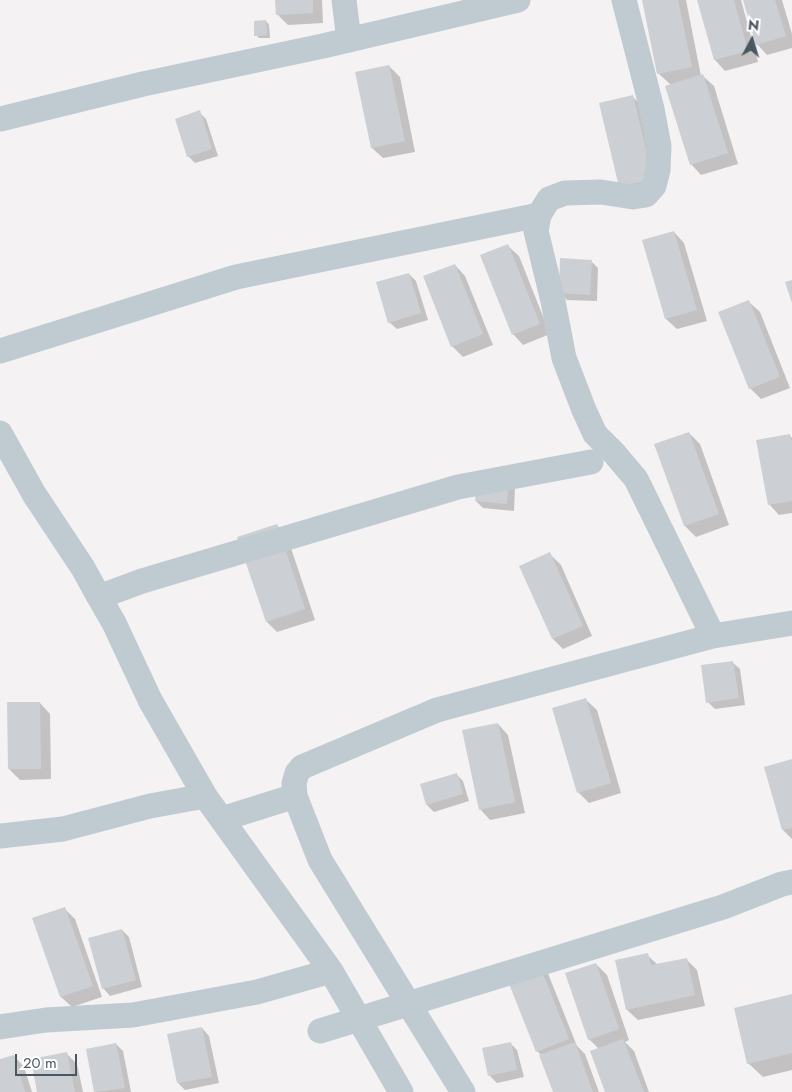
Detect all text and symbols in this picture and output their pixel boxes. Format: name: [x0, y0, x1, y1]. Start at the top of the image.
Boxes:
north arrow: [727, 15, 777, 65]
text: N: [747, 15, 760, 36]
scale bar: [18, 1044, 80, 1076]
text: 20 m: [23, 1052, 57, 1074]

